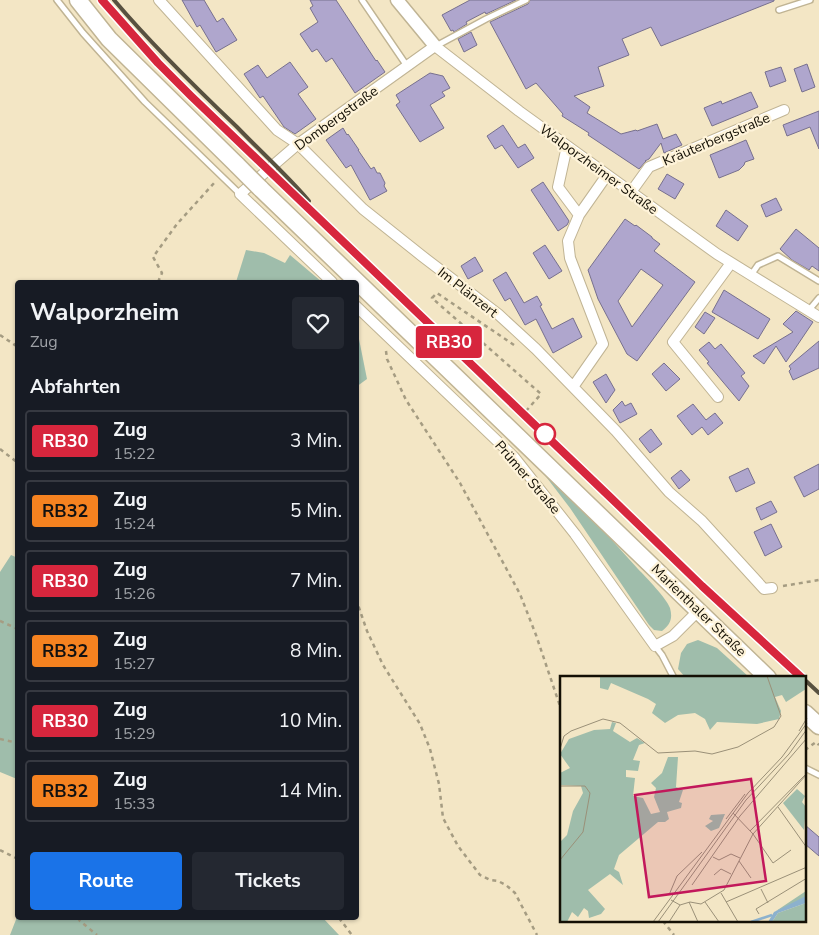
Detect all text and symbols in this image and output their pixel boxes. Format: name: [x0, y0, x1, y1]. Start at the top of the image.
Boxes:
street label: Dombergstraße: [291, 82, 382, 155]
street label: Kräuterbergstraße: [660, 108, 773, 171]
street label: Walporzheimer Straße: [536, 120, 662, 219]
street label: Im Plänzert: [434, 263, 502, 322]
text: Walporzheim: [30, 296, 179, 328]
button: heart: [292, 297, 344, 349]
line badge: RB30: [414, 326, 484, 358]
text: RB30: [426, 330, 472, 354]
text: Zug: [30, 331, 58, 353]
text: Abfahrten: [30, 374, 120, 400]
text: Zug: [113, 417, 147, 443]
unlabelled marker: [534, 423, 556, 445]
text: 3 Min.: [290, 428, 342, 454]
text: RB30: [42, 429, 88, 453]
street label: Prümer Straße: [490, 437, 565, 518]
text: 15:22: [113, 443, 155, 465]
text: Zug: [113, 487, 147, 513]
text: 5 Min.: [290, 498, 342, 524]
text: RB32: [42, 499, 88, 523]
text: 15:24: [113, 513, 155, 535]
text: Zug: [113, 557, 147, 583]
street label: Marienthaler Straße: [647, 560, 750, 661]
text: 7 Min.: [290, 568, 342, 594]
text: RB30: [42, 569, 88, 593]
text: 15:26: [113, 583, 155, 605]
text: Zug: [113, 627, 147, 653]
text: 8 Min.: [290, 638, 342, 664]
text: RB32: [42, 639, 88, 663]
text: 15:27: [113, 653, 155, 675]
inset map: [560, 676, 806, 922]
text: Zug: [113, 697, 147, 723]
text: 10 Min.: [279, 708, 342, 734]
text: RB30: [42, 709, 88, 733]
text: 15:29: [113, 723, 155, 745]
text: Zug: [113, 767, 147, 793]
text: 14 Min.: [279, 778, 342, 804]
text: RB32: [42, 779, 88, 803]
text: 15:33: [113, 793, 155, 815]
button: Route: [30, 852, 182, 910]
button: Tickets: [192, 852, 344, 910]

